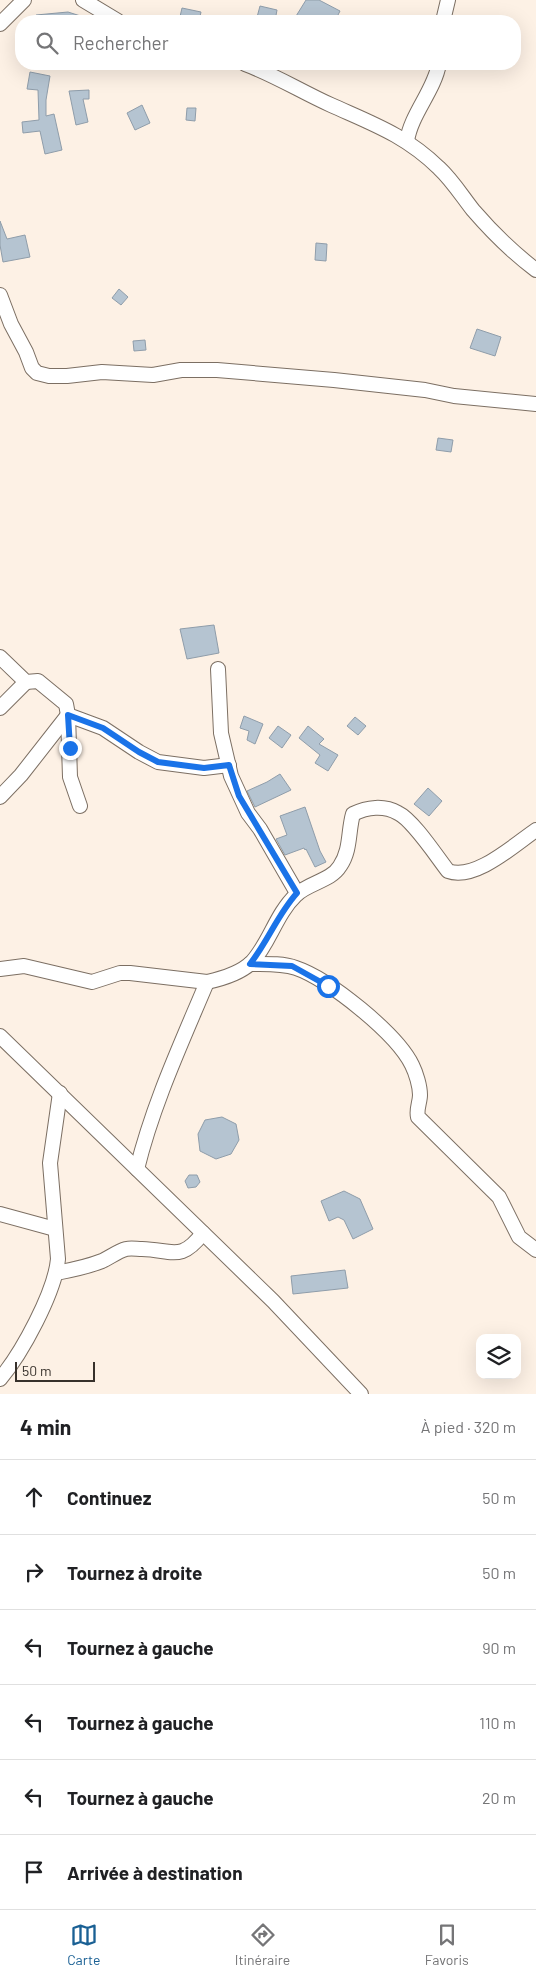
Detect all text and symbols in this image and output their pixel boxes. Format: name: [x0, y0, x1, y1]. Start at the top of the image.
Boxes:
search box: [15, 15, 521, 70]
icon: search: [33, 29, 61, 57]
text: Rechercher: [73, 31, 169, 54]
route end: [59, 737, 82, 760]
route start: [317, 975, 340, 998]
map controls: [476, 1334, 521, 1379]
button: layers: [476, 1334, 521, 1379]
scale bar: [15, 1359, 95, 1382]
text: 50 m: [22, 1362, 51, 1379]
text: 4 min: [20, 1414, 71, 1439]
text: À pied · 320 m: [421, 1417, 516, 1436]
icon: ahead: [20, 1483, 48, 1511]
text: Continuez: [67, 1486, 151, 1509]
text: 50 m: [482, 1488, 516, 1507]
icon: right: [20, 1558, 48, 1586]
text: Tournez à droite: [67, 1561, 203, 1584]
text: 50 m: [482, 1563, 516, 1582]
icon: left: [20, 1633, 48, 1661]
text: Tournez à gauche: [67, 1636, 214, 1659]
text: 90 m: [482, 1638, 516, 1657]
icon: left: [20, 1708, 48, 1736]
text: Tournez à gauche: [67, 1711, 214, 1734]
text: 110 m: [479, 1713, 516, 1732]
icon: left: [20, 1783, 48, 1811]
text: Tournez à gauche: [67, 1786, 214, 1809]
text: 20 m: [482, 1788, 516, 1807]
icon: arrive: [20, 1858, 48, 1886]
text: Arrivée à destination: [67, 1861, 243, 1884]
tab: Carte: [67, 1921, 100, 1968]
tab: Itinéraire: [235, 1921, 290, 1968]
tab: Favoris: [425, 1921, 469, 1968]

